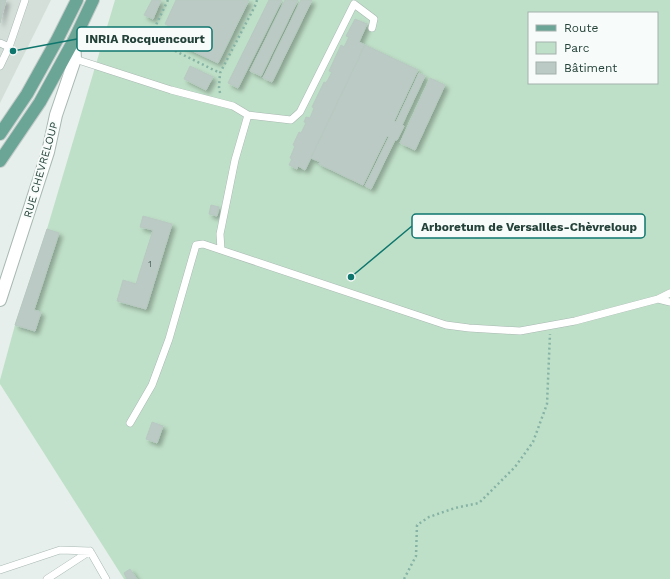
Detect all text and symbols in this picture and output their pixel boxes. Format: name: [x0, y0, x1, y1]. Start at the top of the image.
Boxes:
legend: [528, 12, 658, 84]
text: Route: [564, 21, 598, 35]
callout: INRIA Rocquencourt: [77, 27, 212, 51]
text: INRIA Rocquencourt: [85, 32, 205, 46]
text: Parc: [564, 41, 590, 55]
text: Bâtiment: [564, 61, 617, 75]
street label: RUE CHEVRELOUP: [21, 120, 61, 219]
callout: Arboretum de Versailles-Chèvreloup: [412, 214, 645, 238]
text: Arboretum de Versailles-Chèvreloup: [421, 220, 637, 234]
house number: 1: [148, 259, 152, 269]

